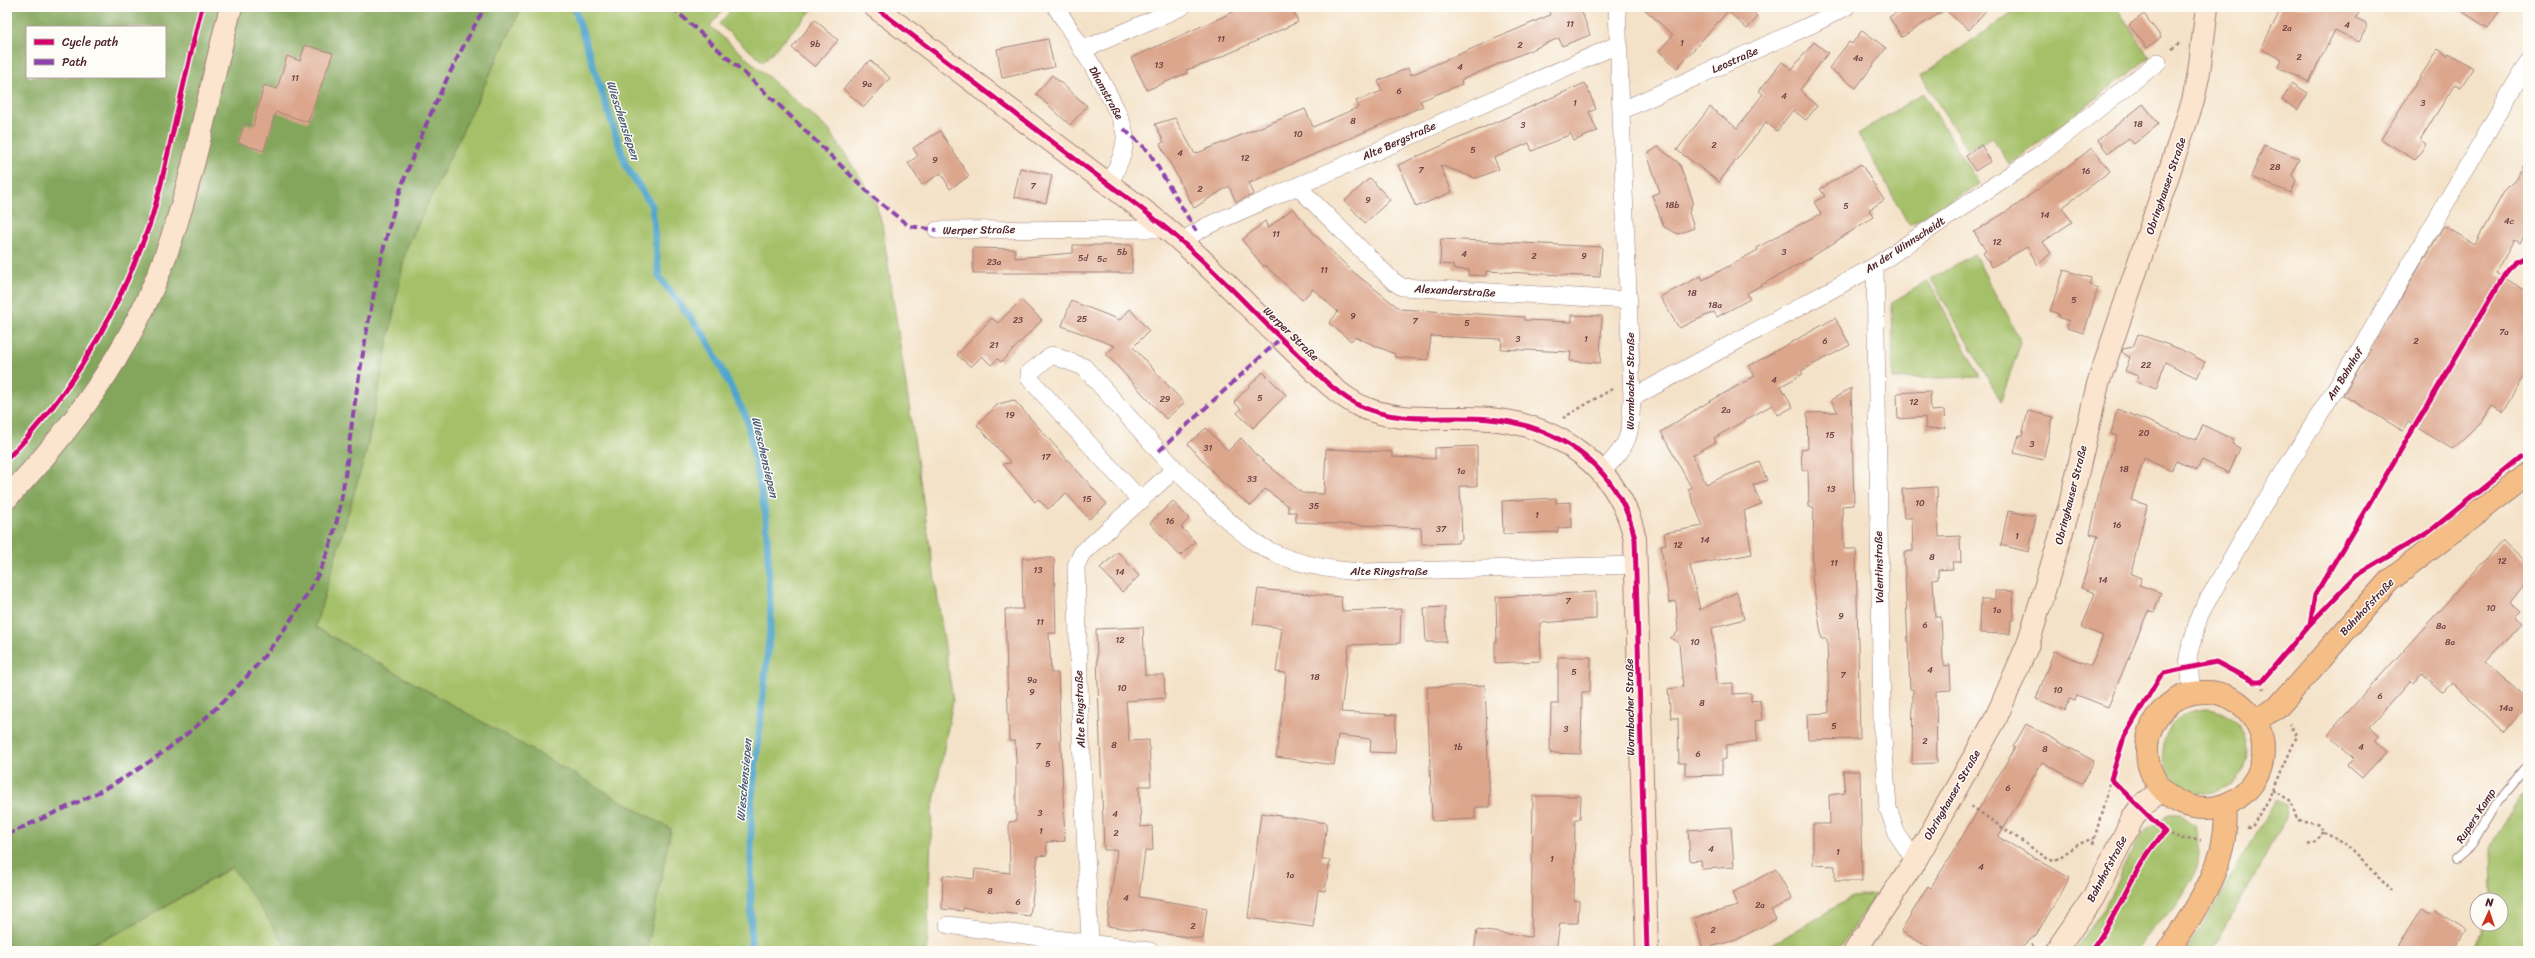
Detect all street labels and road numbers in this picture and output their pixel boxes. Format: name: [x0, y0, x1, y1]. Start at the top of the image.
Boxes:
street label: Leostraße: [1709, 41, 1762, 79]
street label: Dhamstraße: [1083, 63, 1129, 124]
street label: Alte Bergstraße: [1358, 116, 1439, 166]
street label: Obringhauser Straße: [2140, 134, 2192, 237]
street label: An der Winnscheidt: [1860, 212, 1949, 279]
street label: Werper Straße: [943, 220, 1016, 240]
street label: Alexanderstraße: [1413, 279, 1496, 303]
street label: Werper Straße: [1258, 302, 1324, 366]
street label: Wormbacher Straße: [1621, 332, 1640, 430]
street label: Am Bahnhof: [2321, 343, 2369, 405]
street label: Obringhauser Straße: [2049, 443, 2093, 547]
street label: Valentinstraße: [1869, 530, 1889, 603]
street label: Alte Ringstraße: [1349, 562, 1428, 581]
street label: Bahnhofstraße: [2335, 574, 2399, 640]
street label: Wormbacher Straße: [1620, 658, 1640, 756]
street label: Alte Ringstraße: [1069, 670, 1091, 749]
street label: Obringhauser Straße: [1918, 746, 1986, 844]
street label: Rupers Kamp: [2451, 785, 2501, 847]
street label: Bahnhofstraße: [2081, 832, 2133, 906]

